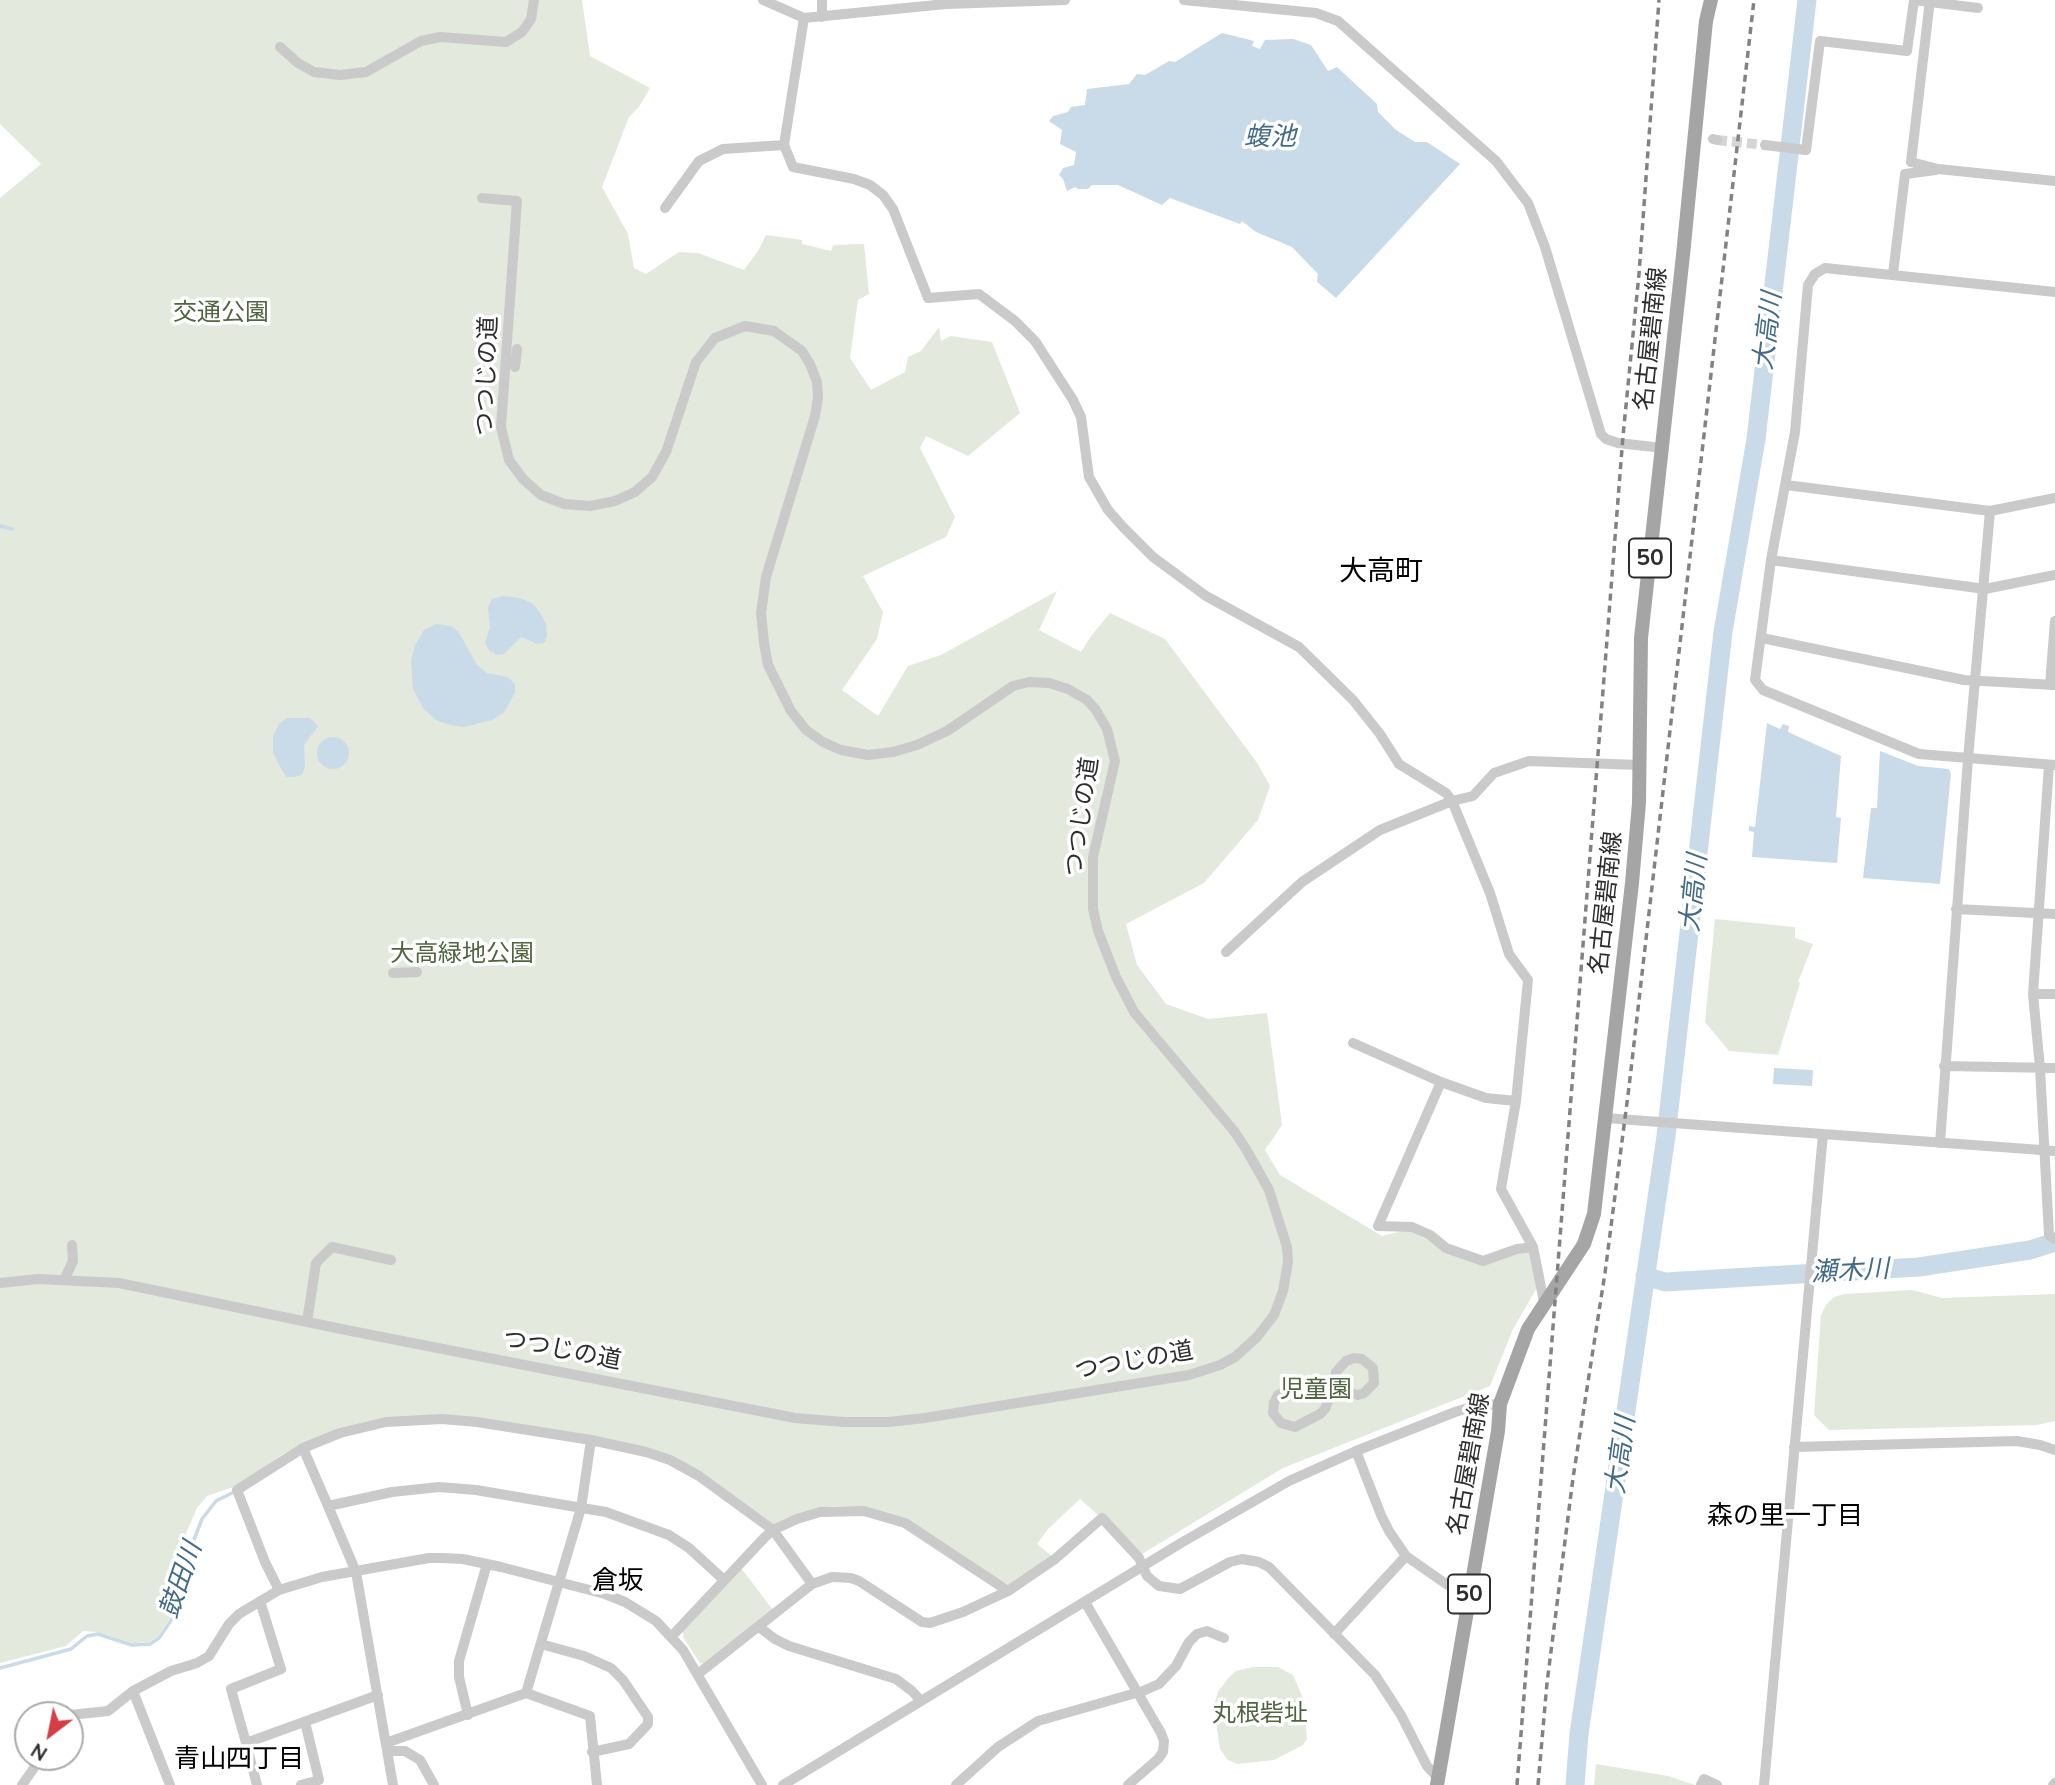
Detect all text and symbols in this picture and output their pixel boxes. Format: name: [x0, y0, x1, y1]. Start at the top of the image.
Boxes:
water label: 蝮池: [1244, 121, 1296, 153]
street label: 名古屋碧南線: [1629, 266, 1673, 412]
water label: 大高川: [1748, 290, 1788, 372]
park label: 交通公園: [173, 299, 269, 327]
street label: つつじの道: [471, 316, 503, 436]
road number: 50: [1629, 538, 1671, 578]
district label: 大高町: [1339, 555, 1423, 589]
street label: つつじの道: [1059, 756, 1105, 878]
street label: 名古屋碧南線: [1584, 830, 1628, 976]
water label: 大高川: [1674, 853, 1714, 933]
park label: 大高緑地公園: [390, 940, 534, 968]
water label: 瀬木川: [1810, 1253, 1890, 1289]
street label: つつじの道: [500, 1324, 624, 1376]
street label: つつじの道: [1072, 1336, 1196, 1386]
park label: 児童園: [1280, 1376, 1352, 1404]
street label: 名古屋碧南線: [1442, 1391, 1496, 1537]
water label: 大高川: [1600, 1414, 1642, 1496]
district label: 森の里一丁目: [1707, 1500, 1863, 1532]
water label: 鼓田川: [154, 1538, 208, 1622]
district label: 倉坂: [592, 1565, 644, 1597]
road number: 50: [1448, 1574, 1490, 1614]
park label: 丸根砦址: [1212, 1700, 1308, 1728]
north arrow: [14, 1701, 84, 1771]
text: N: [26, 1738, 51, 1766]
district label: 青山四丁目: [174, 1743, 304, 1775]

